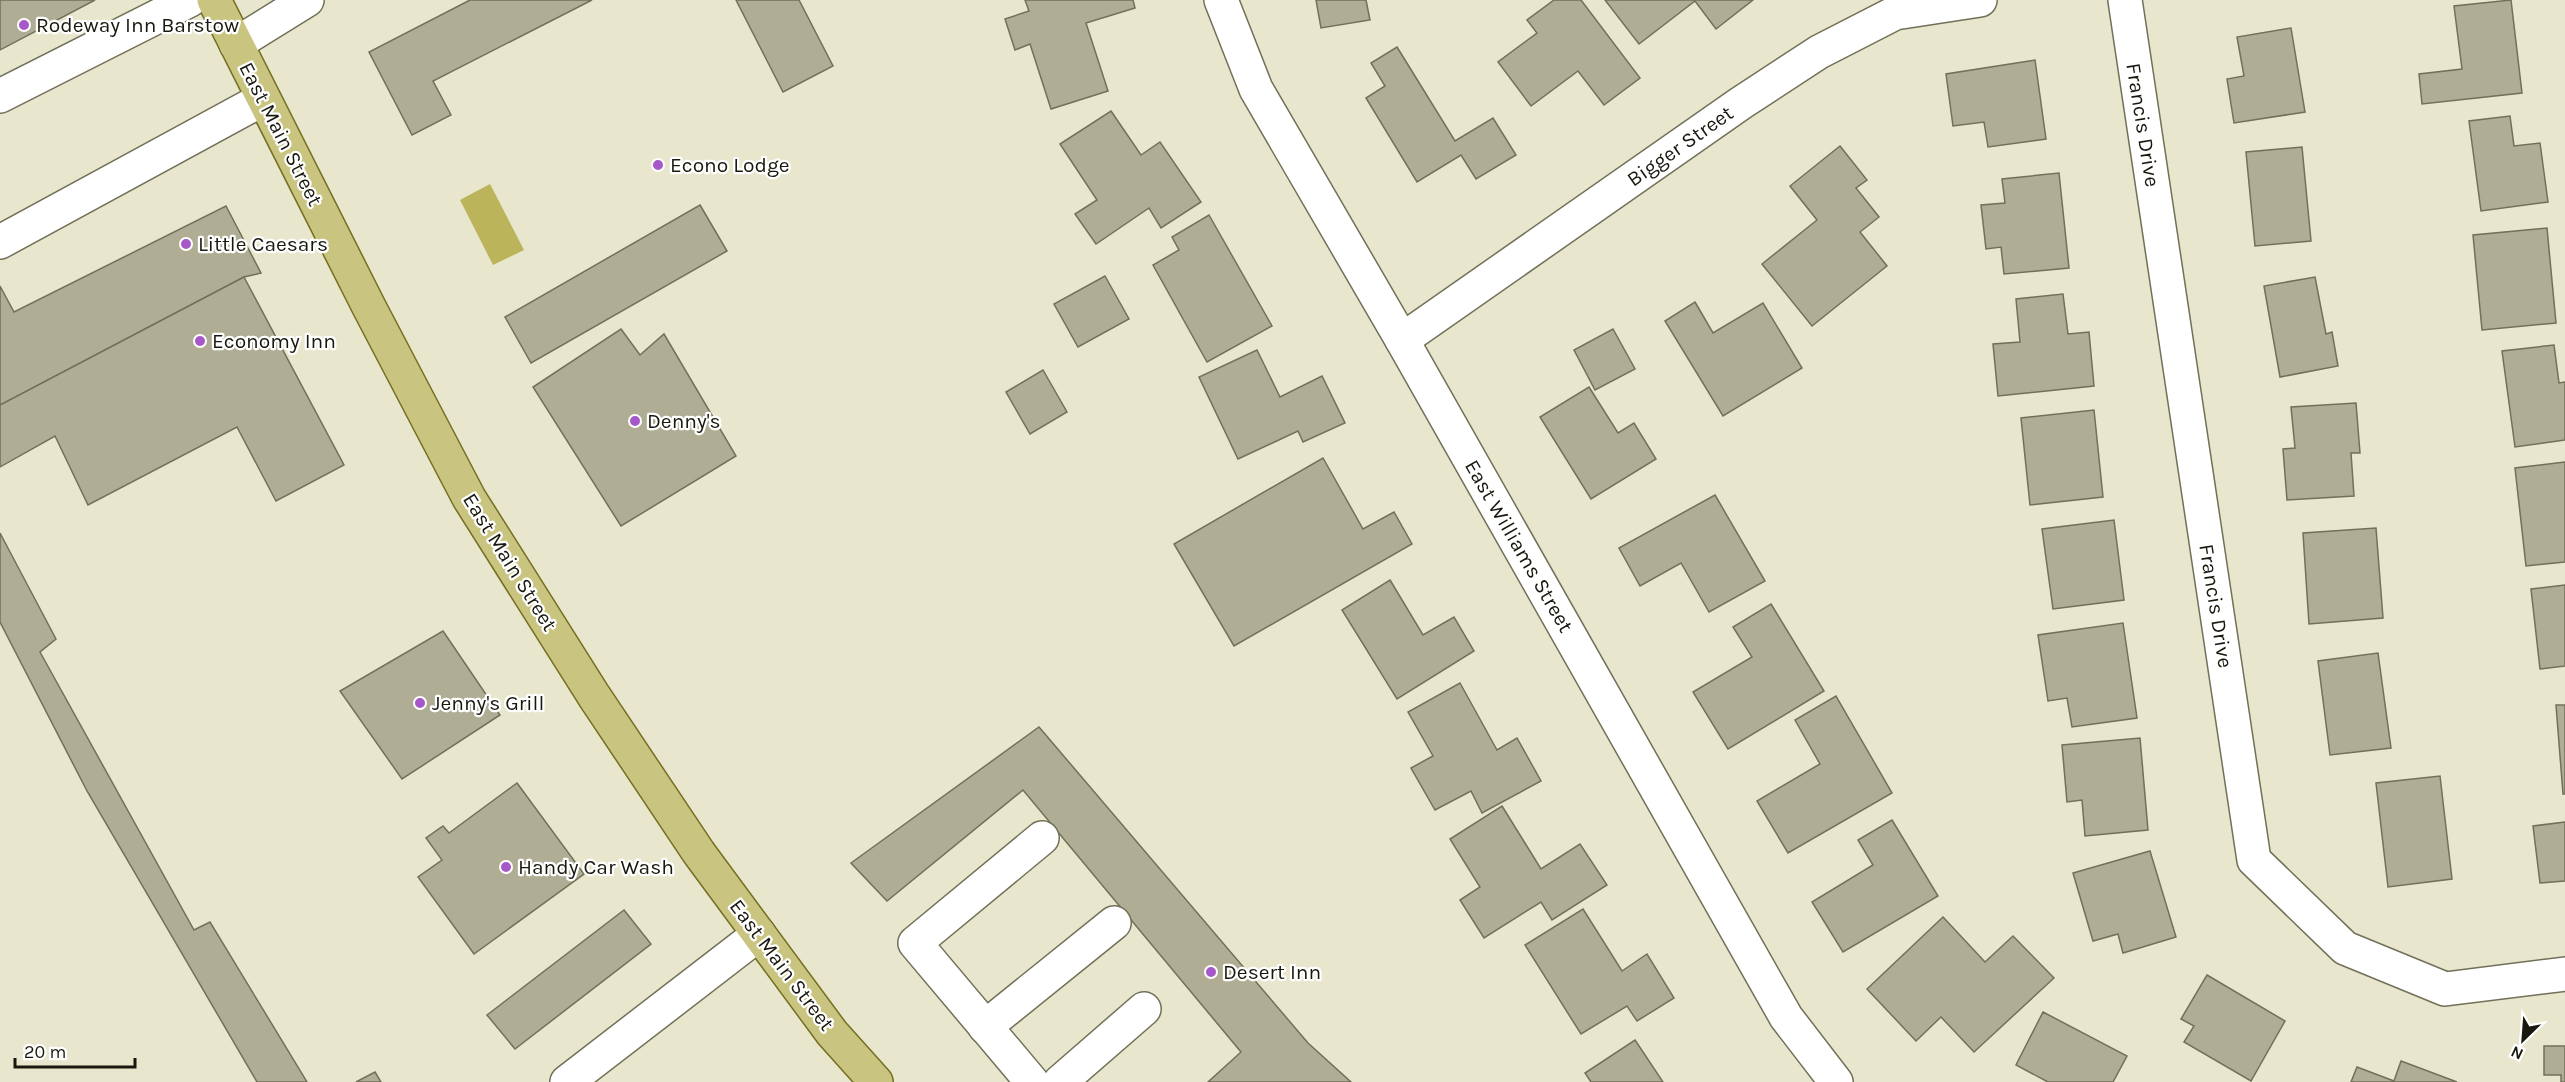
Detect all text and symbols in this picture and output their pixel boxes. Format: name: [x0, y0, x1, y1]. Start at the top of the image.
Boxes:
place label: Rodeway Inn Barstow: [36, 13, 239, 37]
marker: Rodeway Inn Barstow: [17, 18, 31, 32]
street label: East Main Street: [234, 58, 328, 210]
street label: Francis Drive: [2121, 61, 2165, 189]
street label: Bigger Street: [1622, 101, 1738, 191]
place label: Econo Lodge: [670, 153, 790, 177]
marker: Econo Lodge: [651, 158, 665, 172]
place label: Little Caesars: [198, 232, 328, 256]
marker: Little Caesars: [179, 237, 193, 251]
place label: Economy Inn: [212, 329, 336, 353]
marker: Economy Inn: [193, 334, 207, 348]
place label: Denny's: [647, 409, 721, 433]
marker: Denny's: [628, 414, 642, 428]
street label: East Williams Street: [1460, 455, 1578, 637]
street label: East Main Street: [458, 489, 562, 636]
street label: Francis Drive: [2194, 542, 2238, 670]
place label: Jenny's Grill: [432, 691, 544, 715]
marker: Jenny's Grill: [413, 696, 427, 710]
place label: Handy Car Wash: [518, 855, 674, 879]
marker: Handy Car Wash: [499, 860, 513, 874]
street label: East Main Street: [725, 895, 839, 1035]
place label: Desert Inn: [1223, 960, 1321, 984]
marker: Desert Inn: [1204, 965, 1218, 979]
north arrow: [2493, 1010, 2553, 1070]
scale bar: [15, 1031, 135, 1069]
text: 20 m: [24, 1041, 66, 1063]
text: N: [2508, 1042, 2526, 1064]

